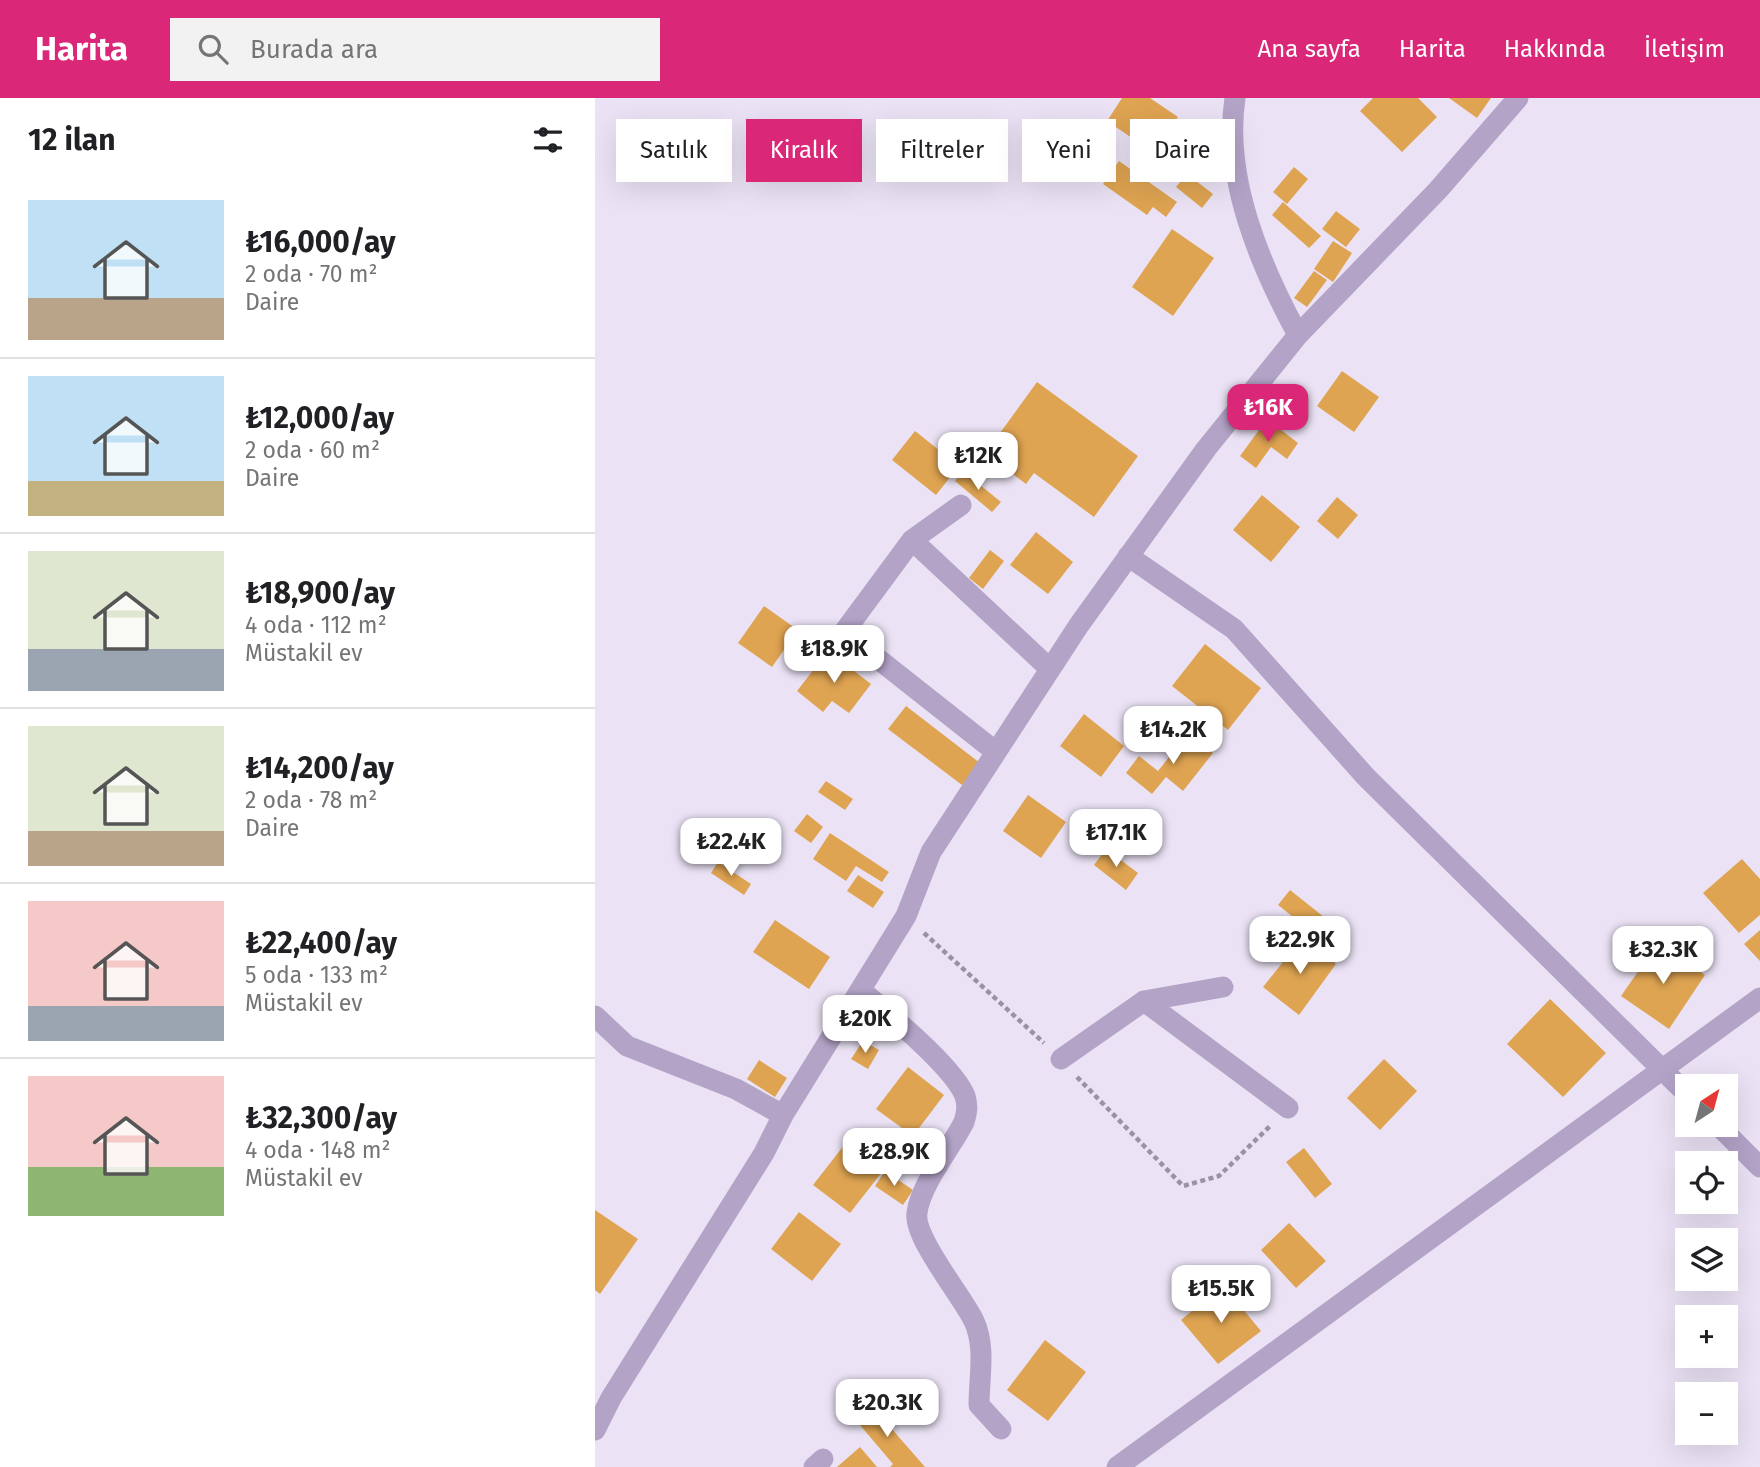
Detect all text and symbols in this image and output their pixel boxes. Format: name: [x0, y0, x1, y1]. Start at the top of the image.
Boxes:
search box: [170, 18, 660, 81]
text: Harita: [35, 29, 128, 69]
icon: search: [194, 30, 232, 68]
text: Burada ara: [250, 34, 378, 65]
text: Ana sayfa: [1257, 35, 1361, 63]
text: Harita: [1399, 35, 1466, 63]
text: Hakkında: [1504, 35, 1606, 63]
text: İletişim: [1644, 35, 1725, 63]
chip: Satılık: [616, 119, 732, 182]
chip: Kiralık: [746, 119, 862, 182]
chip: Filtreler: [876, 119, 1008, 182]
chip: Yeni: [1022, 119, 1116, 182]
chip: Daire: [1130, 119, 1235, 182]
icon: filters: [529, 121, 567, 159]
text: 12 ilan: [28, 122, 116, 158]
text: ₺16,000/ay: [245, 224, 395, 260]
icon: home: [84, 228, 168, 312]
text: 2 oda · 70 m²: [245, 260, 378, 288]
text: Daire: [245, 288, 299, 316]
pin: ₺16K: [1227, 384, 1309, 444]
text: ₺16K: [1243, 393, 1293, 421]
text: ₺12,000/ay: [245, 400, 394, 436]
icon: home: [84, 404, 168, 488]
pin: ₺12K: [937, 432, 1019, 492]
text: 2 oda · 60 m²: [245, 436, 380, 464]
text: ₺12K: [954, 441, 1002, 469]
text: Daire: [245, 464, 299, 492]
text: ₺18,900/ay: [245, 575, 395, 611]
icon: home: [84, 579, 168, 663]
text: 4 oda · 112 m²: [245, 611, 387, 639]
pin: ₺18.9K: [777, 626, 891, 685]
text: ₺18.9K: [800, 634, 868, 662]
text: Müstakil ev: [245, 639, 363, 667]
pin: ₺14.2K: [1116, 706, 1230, 766]
text: ₺14.2K: [1140, 715, 1206, 743]
text: ₺14,200/ay: [245, 750, 394, 786]
icon: home: [84, 754, 168, 838]
text: 2 oda · 78 m²: [245, 786, 377, 814]
pin: ₺17.1K: [1059, 810, 1173, 869]
text: Daire: [245, 814, 299, 842]
pin: ₺22.4K: [674, 818, 788, 878]
text: ₺17.1K: [1085, 818, 1147, 846]
text: ₺22.4K: [696, 827, 766, 855]
pin: ₺22.9K: [1243, 916, 1357, 976]
text: ₺22,400/ay: [245, 925, 397, 961]
text: ₺22.9K: [1265, 925, 1335, 953]
pin: ₺32.3K: [1606, 926, 1720, 986]
icon: home: [84, 929, 168, 1013]
text: ₺32.3K: [1628, 935, 1698, 963]
text: 5 oda · 133 m²: [245, 961, 388, 989]
text: Müstakil ev: [245, 989, 363, 1017]
pin: ₺20K: [824, 996, 906, 1055]
text: ₺20K: [839, 1004, 891, 1032]
north arrow: [1675, 1074, 1738, 1138]
map controls: [1675, 1074, 1738, 1445]
text: ₺32,300/ay: [245, 1100, 397, 1136]
icon: home: [84, 1104, 168, 1188]
pin: ₺28.9K: [837, 1128, 951, 1188]
text: 4 oda · 148 m²: [245, 1136, 391, 1164]
text: ₺28.9K: [859, 1137, 929, 1165]
button: locate: [1675, 1151, 1738, 1214]
text: Müstakil ev: [245, 1164, 363, 1192]
button: layers: [1675, 1228, 1738, 1291]
pin: ₺15.5K: [1164, 1266, 1278, 1325]
text: ₺15.5K: [1188, 1274, 1254, 1302]
button: +: [1675, 1305, 1738, 1368]
pin: ₺20.3K: [830, 1380, 944, 1439]
button: −: [1675, 1382, 1738, 1445]
text: ₺20.3K: [852, 1388, 922, 1416]

